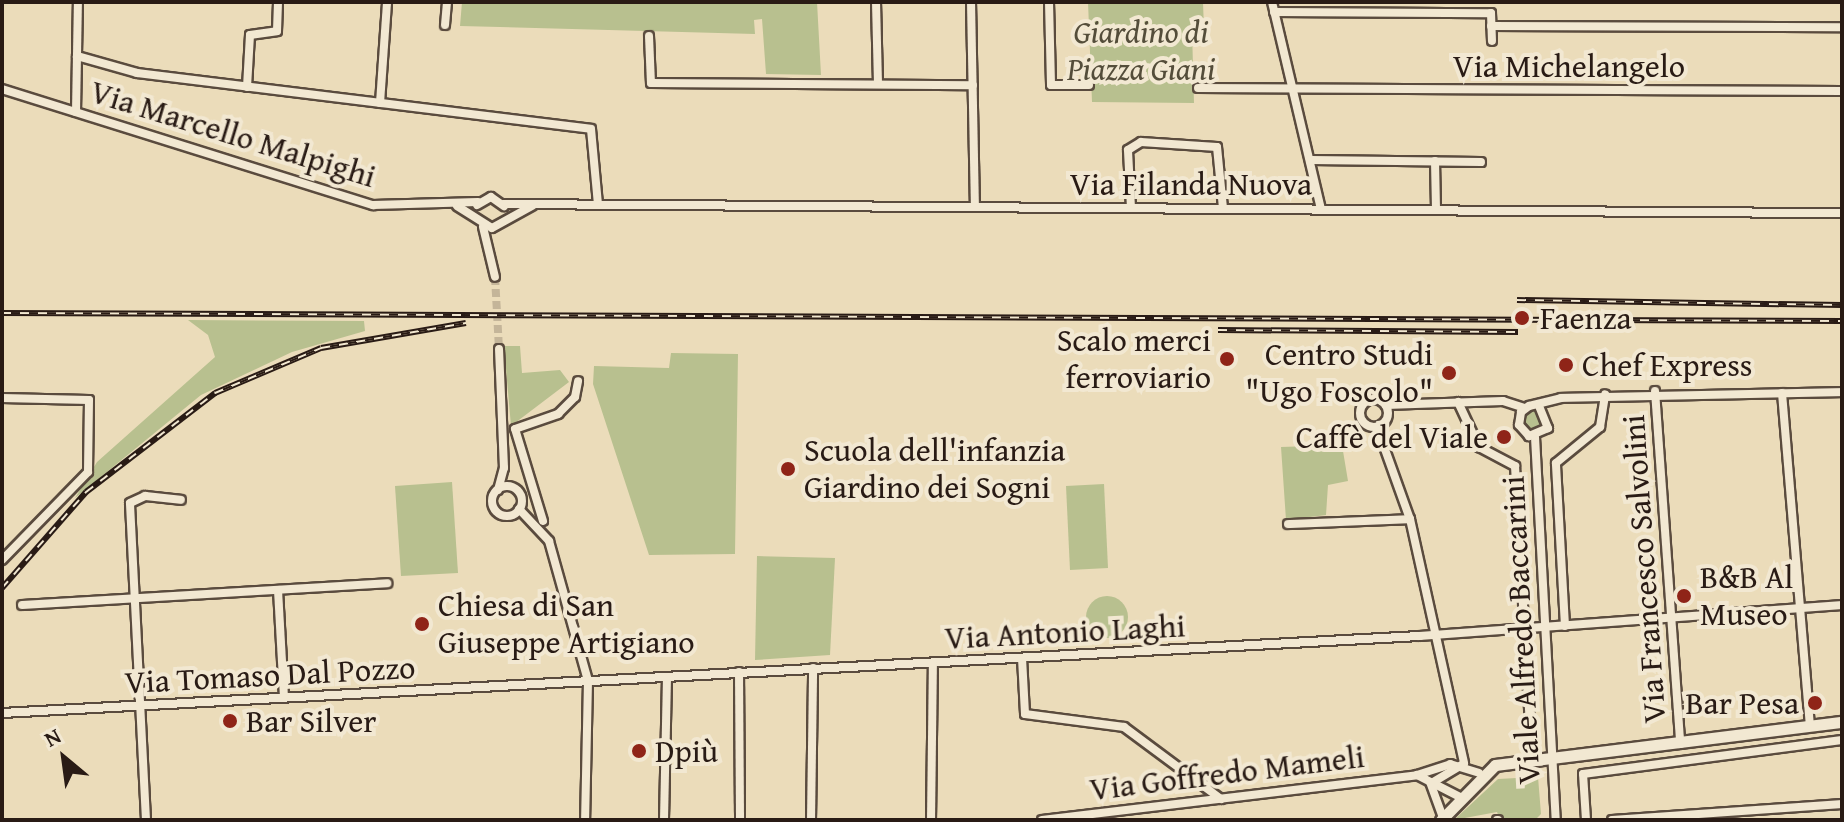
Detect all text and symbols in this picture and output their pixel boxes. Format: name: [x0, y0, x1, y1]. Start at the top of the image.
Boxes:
park label: Giardino di Piazza Giani: [1067, 14, 1215, 89]
street label: Via Michelangelo: [1453, 47, 1685, 85]
street label: Via Marcello Malpighi: [86, 72, 380, 196]
street label: Via Filanda Nuova: [1070, 165, 1312, 203]
place label: Faenza: [1540, 299, 1632, 337]
marker: Faenza: [1511, 307, 1533, 329]
place label: Scalo merci ferroviario: [1057, 322, 1211, 397]
place label: Centro Studi "Ugo Foscolo": [1245, 336, 1433, 411]
place label: Chef Express: [1582, 346, 1753, 384]
marker: Scalo merci ferroviario: [1218, 350, 1236, 368]
marker: Chef Express: [1557, 356, 1575, 374]
marker: Centro Studi "Ugo Foscolo": [1440, 364, 1458, 382]
street label: Via Francesco Salvolini: [1614, 413, 1674, 725]
place label: Caffè del Viale: [1296, 418, 1488, 456]
marker: Caffè del Viale: [1495, 428, 1513, 446]
place label: Scuola dell'infanzia Giardino dei Sogni: [804, 432, 1065, 507]
marker: Scuola dell'infanzia Giardino dei Sogni: [779, 460, 797, 478]
street label: Viale Alfredo Baccarini: [1494, 475, 1548, 785]
place label: B&B Al Museo: [1700, 559, 1793, 634]
place label: Chiesa di San Giuseppe Artigiano: [438, 587, 695, 662]
marker: B&B Al Museo: [1675, 587, 1693, 605]
street label: Via Antonio Laghi: [944, 607, 1186, 657]
marker: Chiesa di San Giuseppe Artigiano: [413, 615, 431, 633]
street label: Via Tomaso Dal Pozzo: [124, 648, 416, 702]
place label: Bar Pesa: [1685, 684, 1799, 722]
marker: Bar Pesa: [1806, 694, 1824, 712]
place label: Bar Silver: [246, 702, 376, 740]
marker: Bar Silver: [221, 712, 239, 730]
north arrow: [24, 718, 104, 798]
text: N: [38, 719, 67, 755]
place label: Dpiù: [655, 732, 718, 770]
street label: Via Goffredo Mameli: [1087, 737, 1367, 809]
marker: Dpiù: [630, 742, 648, 760]

